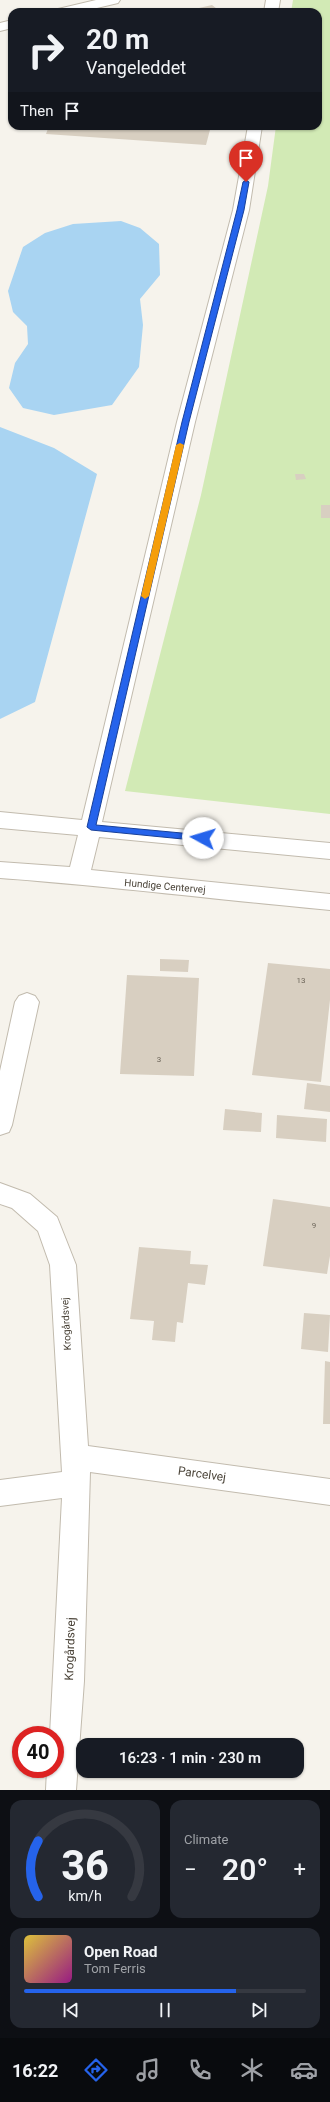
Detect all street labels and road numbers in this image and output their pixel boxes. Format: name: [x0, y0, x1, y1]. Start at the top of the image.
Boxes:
street label: Hundige Centervej: [124, 877, 206, 895]
street label: Krogårdsvej: [59, 1297, 73, 1351]
street label: Parcelvej: [177, 1464, 227, 1484]
street label: Krogårdsvej: [62, 1617, 78, 1681]

